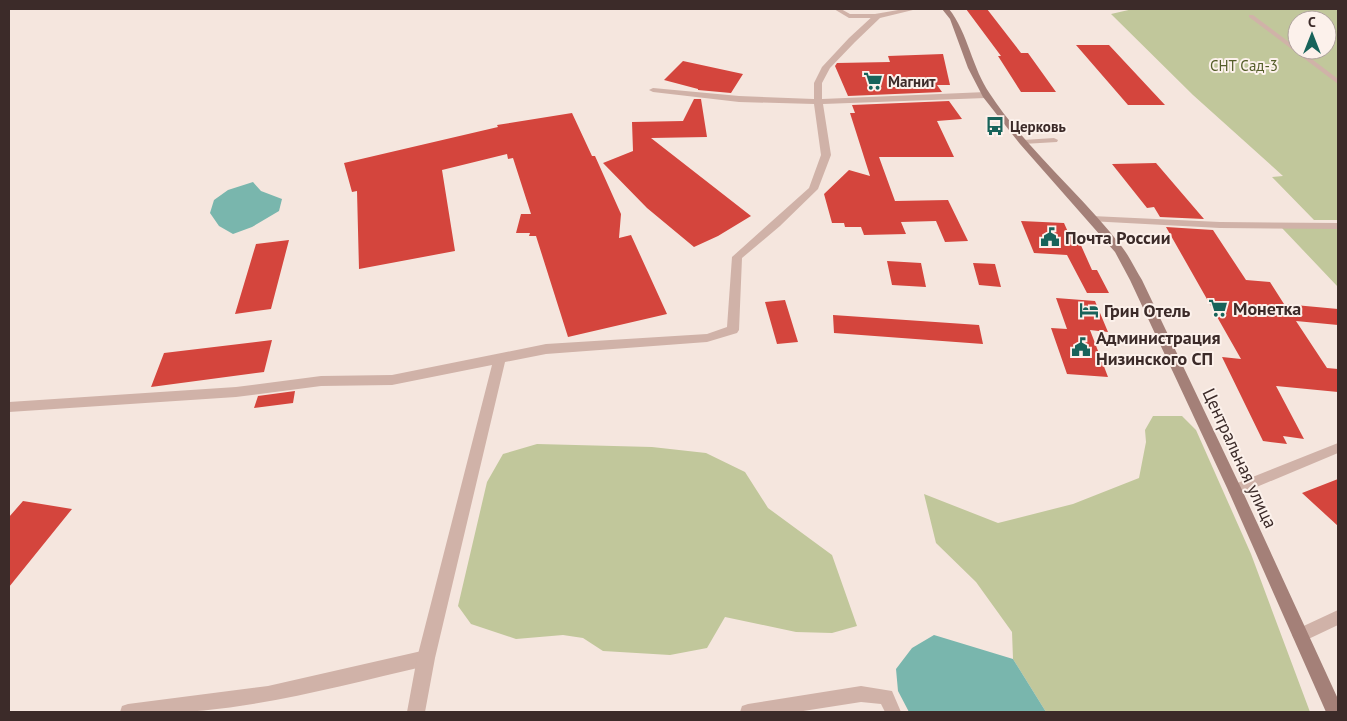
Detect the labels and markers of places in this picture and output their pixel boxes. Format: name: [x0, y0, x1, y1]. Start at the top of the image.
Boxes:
supermarket icon: Магнит: [862, 70, 884, 92]
place label: Магнит: [888, 72, 936, 91]
bus stop icon: Церковь: [984, 115, 1006, 137]
place label: Церковь: [1010, 117, 1066, 136]
public building icon: Почта России: [1039, 226, 1061, 248]
place label: Почта России: [1065, 226, 1170, 249]
supermarket icon: Монетка: [1207, 297, 1229, 319]
place label: Монетка: [1233, 297, 1301, 320]
hotel icon: Грин Отель: [1078, 299, 1100, 321]
place label: Грин Отель: [1104, 299, 1190, 322]
place label: Администрация Низинского СП: [1096, 326, 1221, 370]
public building icon: Администрация Низинского СП: [1070, 336, 1092, 358]

